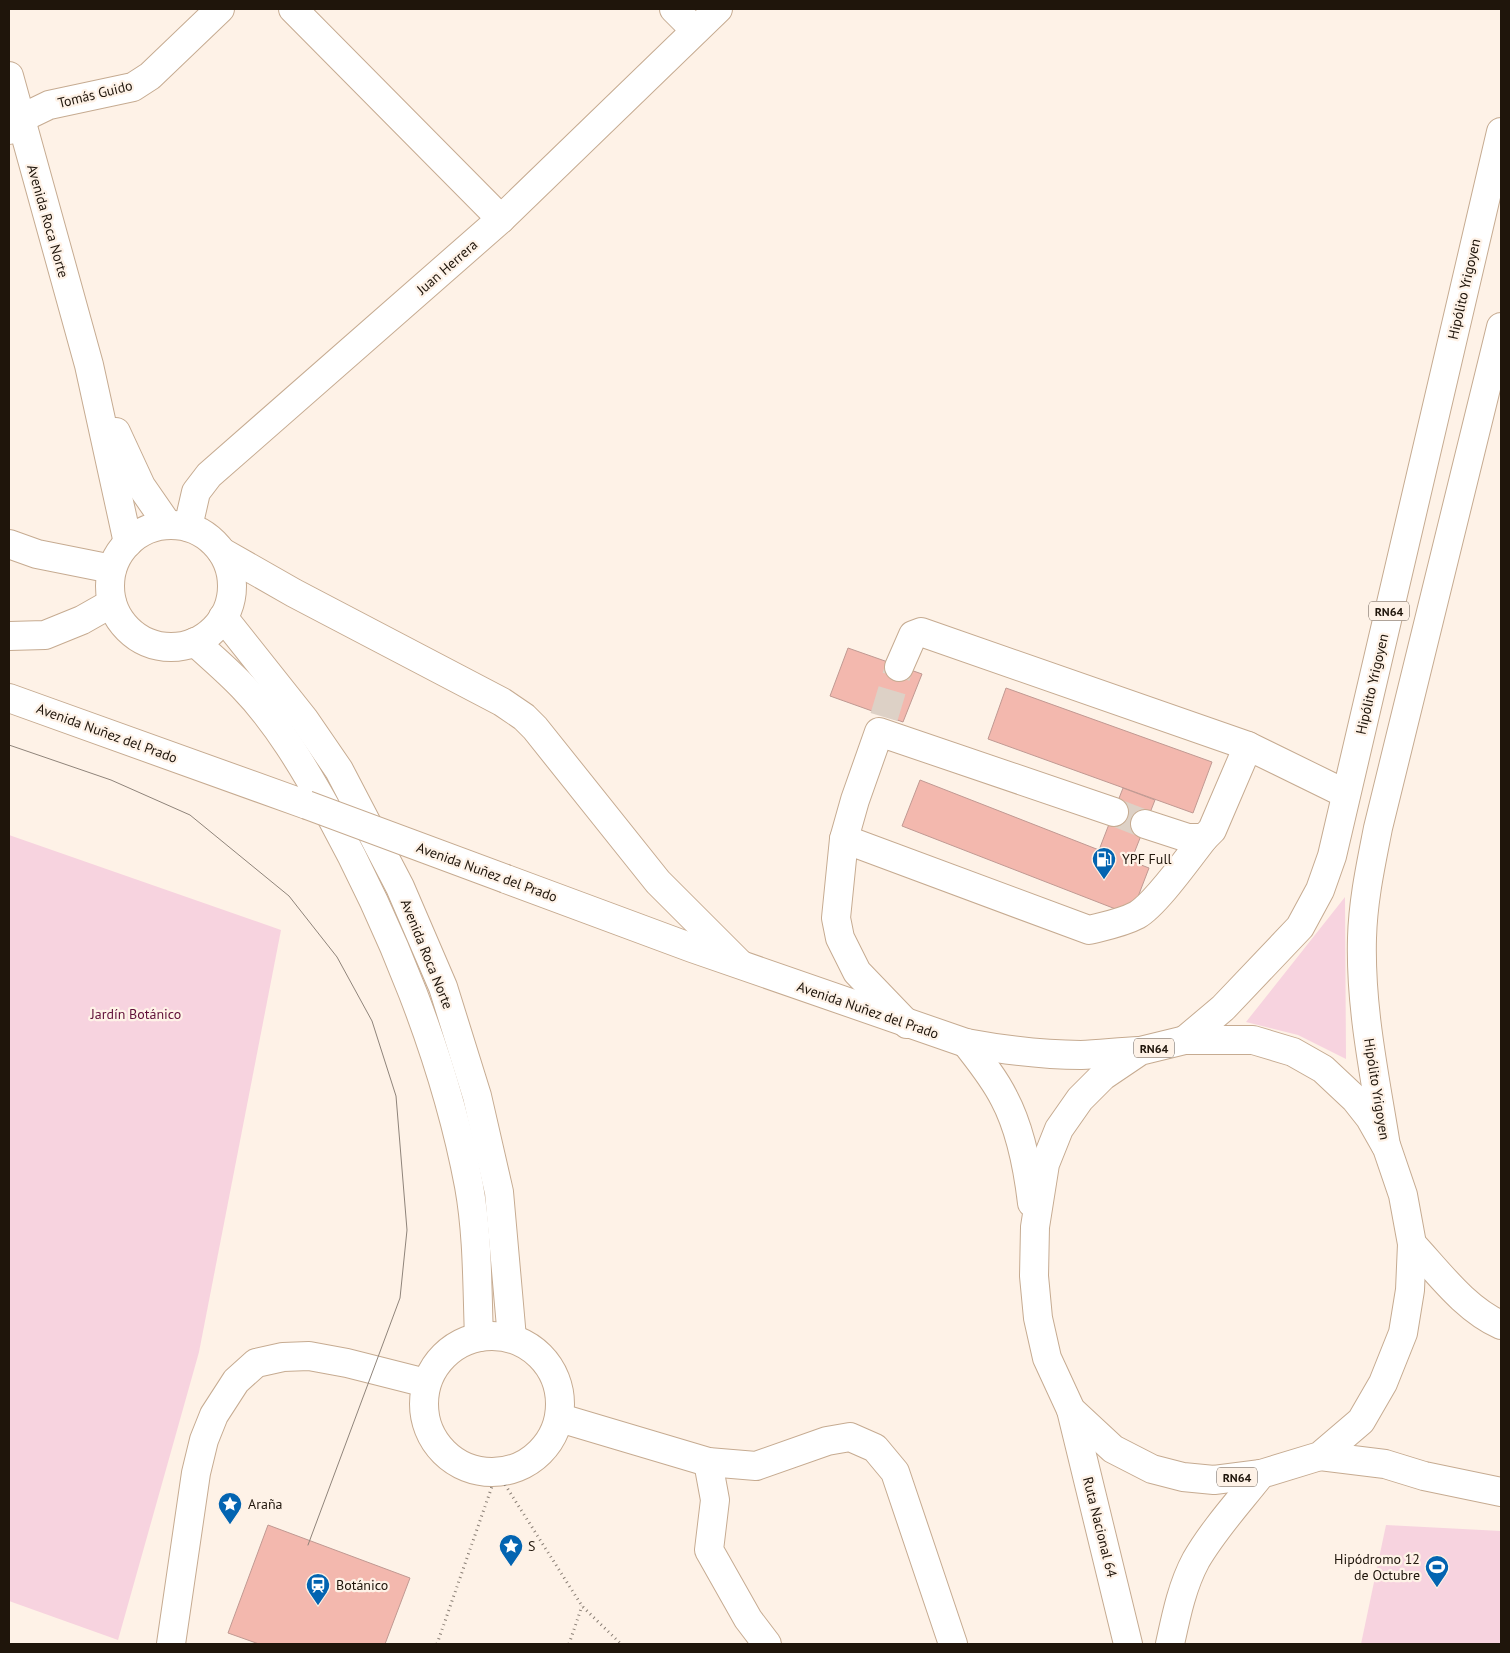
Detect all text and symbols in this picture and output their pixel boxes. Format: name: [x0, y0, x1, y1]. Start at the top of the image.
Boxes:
street label: Tomás Guido: [56, 76, 134, 112]
street label: Avenida Roca Norte: [23, 162, 73, 280]
street label: Juan Herrera: [412, 236, 481, 299]
street label: Hipólito Yrigoyen: [1444, 237, 1484, 341]
road number: RN64: [1369, 602, 1409, 620]
street label: Hipólito Yrigoyen: [1352, 632, 1392, 736]
street label: Avenida Nuñez del Prado: [34, 699, 180, 767]
street label: Avenida Nuñez del Prado: [414, 838, 560, 906]
fuel station icon: YPF Full: [1091, 846, 1117, 880]
place label: YPF Full: [1122, 850, 1172, 868]
street label: Avenida Roca Norte: [397, 896, 457, 1012]
street label: Avenida Nuñez del Prado: [795, 977, 941, 1043]
park label: Jardín Botánico: [90, 1005, 181, 1023]
street label: Hipólito Yrigoyen: [1360, 1037, 1394, 1141]
road number: RN64: [1134, 1038, 1174, 1058]
road number: RN64: [1217, 1468, 1257, 1486]
street label: Ruta Nacional 64: [1079, 1475, 1121, 1579]
place icon: Araña: [217, 1491, 243, 1525]
place label: Araña: [248, 1495, 283, 1513]
place icon: S: [498, 1533, 524, 1567]
place label: S: [528, 1537, 535, 1555]
place label: Hipódromo 12 de Octubre: [1334, 1550, 1420, 1584]
sports icon: Hipódromo 12 de Octubre: [1424, 1554, 1450, 1588]
station icon: Botánico: [305, 1572, 331, 1606]
place label: Botánico: [336, 1576, 388, 1594]

